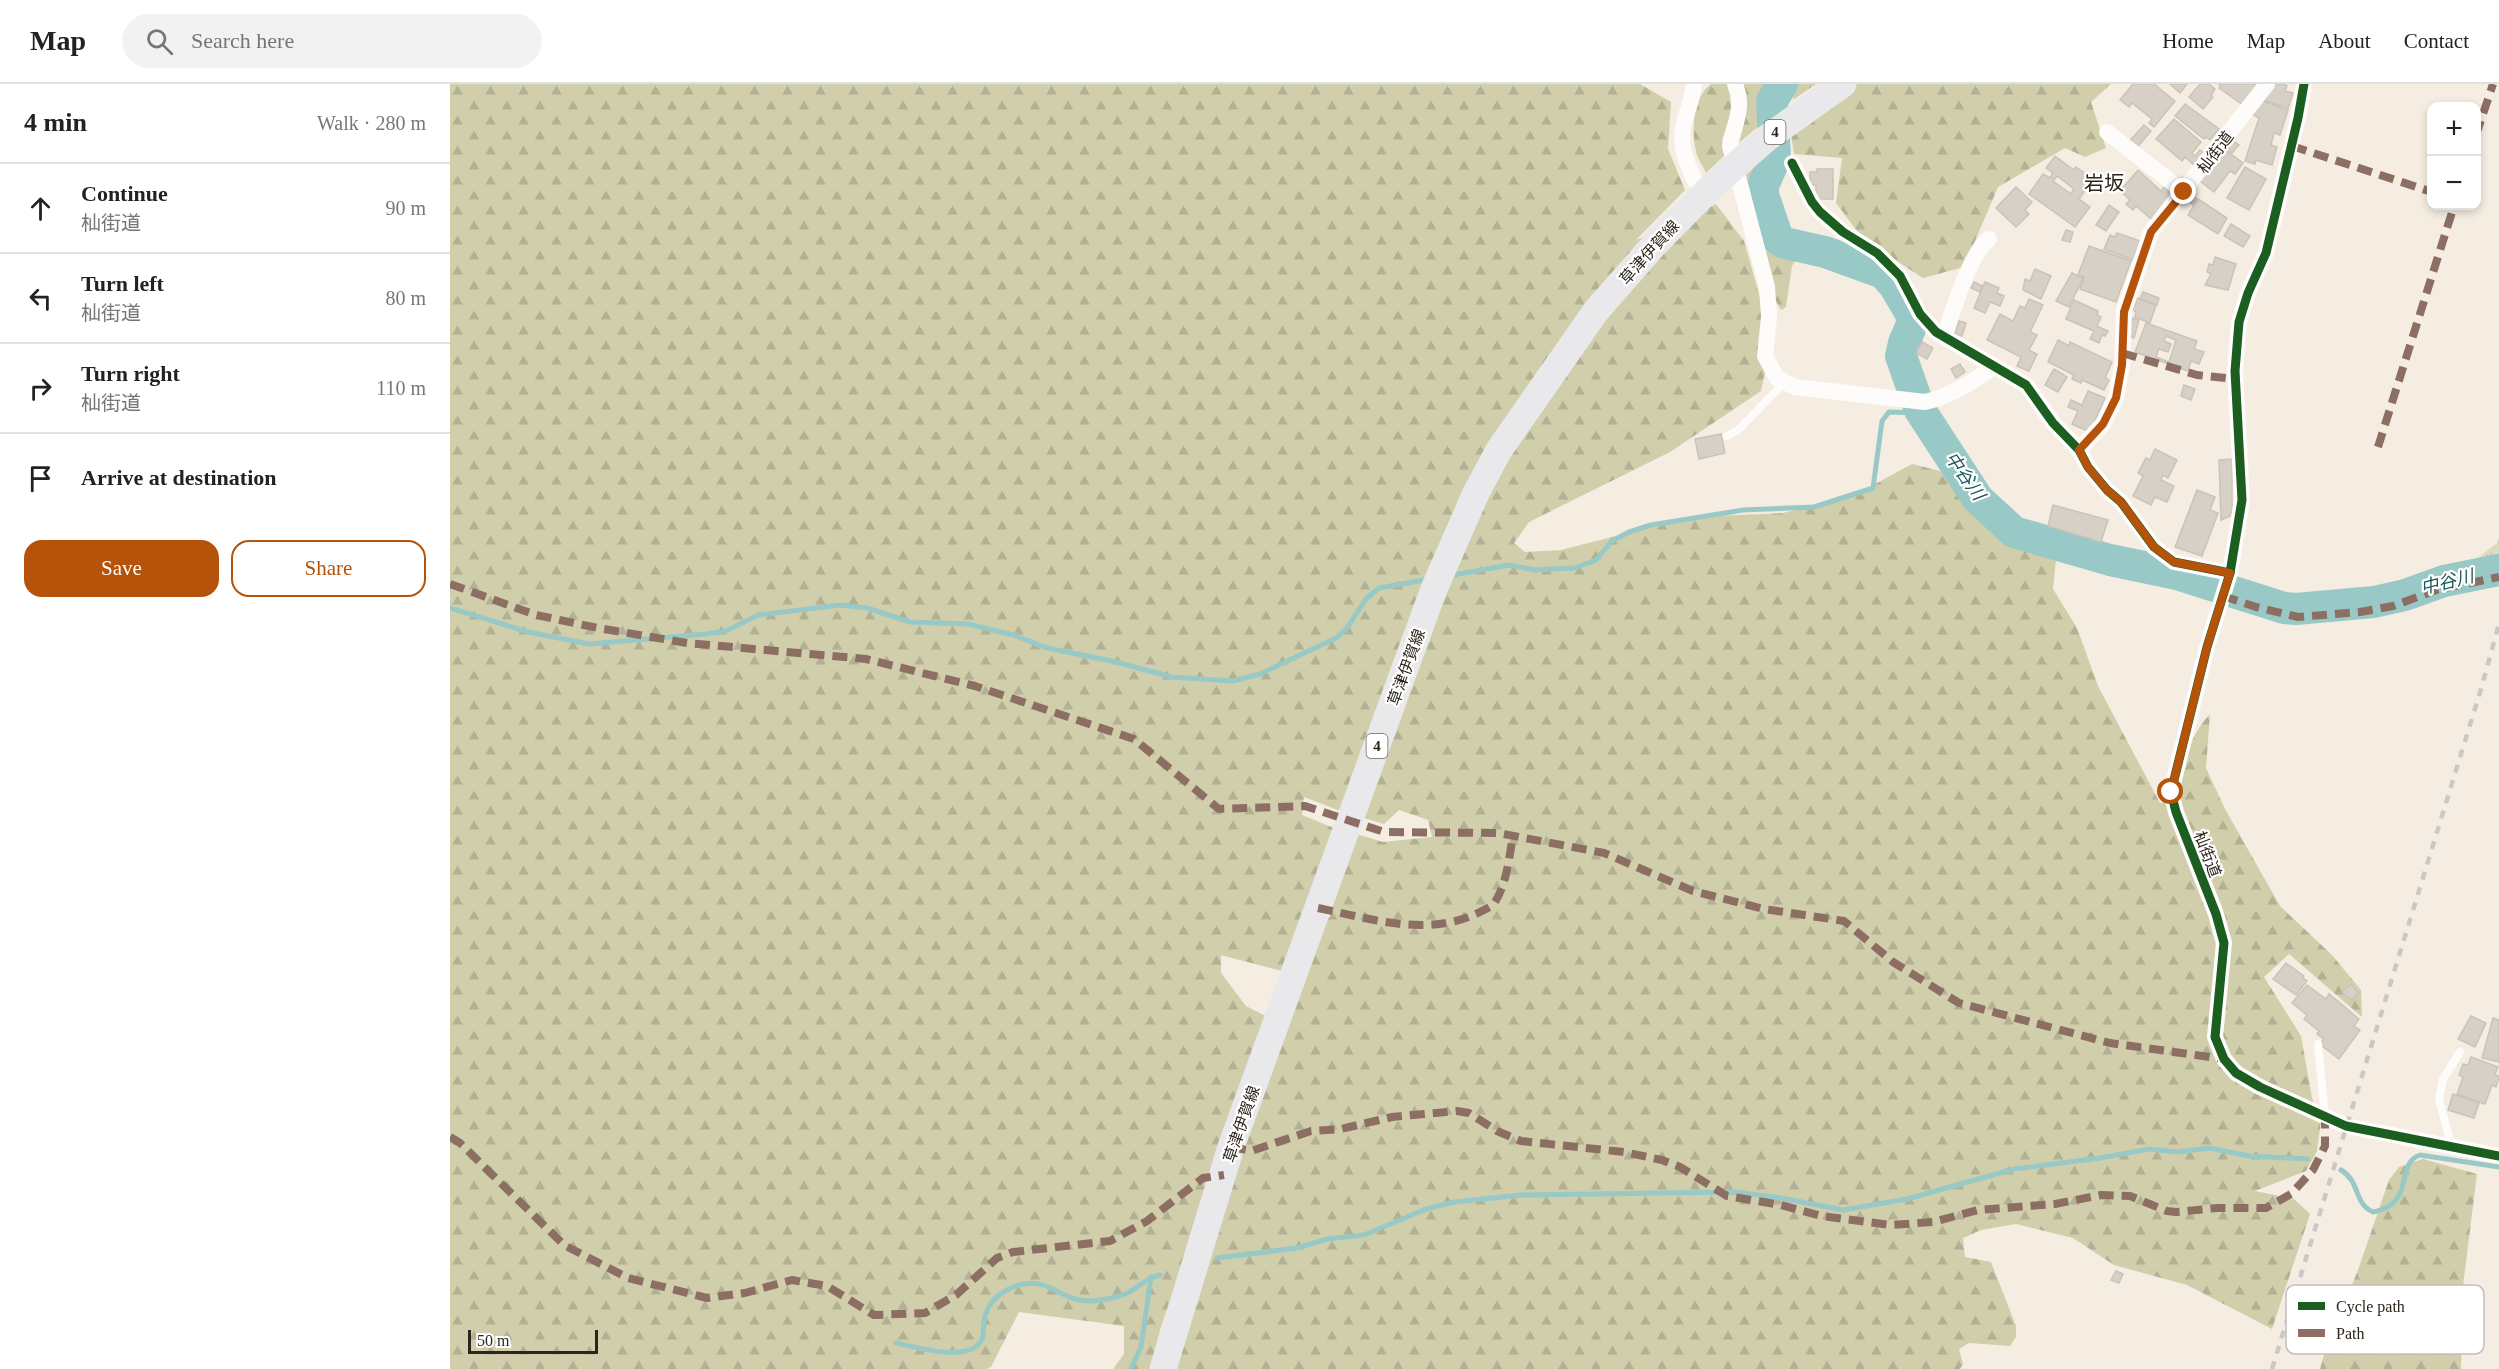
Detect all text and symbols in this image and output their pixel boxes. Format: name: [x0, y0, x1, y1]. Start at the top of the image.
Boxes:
search box: [122, 14, 542, 68]
text: Map: [30, 25, 86, 56]
icon: search: [143, 25, 176, 58]
text: Search here: [191, 28, 294, 53]
text: Home: [2162, 29, 2214, 53]
text: Map: [2247, 29, 2285, 53]
text: About: [2318, 29, 2371, 53]
text: Contact: [2404, 29, 2469, 53]
map controls: [2427, 102, 2481, 210]
button: +: [2427, 102, 2481, 156]
text: 4 min: [24, 108, 87, 137]
text: Walk · 280 m: [317, 112, 426, 134]
road number: 4: [1764, 120, 1786, 144]
street label: 杣街道: [2194, 128, 2237, 177]
button: −: [2427, 156, 2481, 210]
district label: 岩坂: [2084, 172, 2124, 194]
route end: [2170, 178, 2196, 204]
text: Continue: [81, 181, 168, 206]
icon: ahead: [24, 192, 57, 225]
text: 90 m: [385, 197, 426, 219]
text: 杣街道: [81, 212, 141, 234]
street label: 草津伊賀線: [1616, 217, 1682, 288]
text: Turn left: [81, 271, 164, 296]
icon: left: [24, 282, 57, 315]
text: 80 m: [385, 287, 426, 309]
text: 杣街道: [81, 302, 141, 324]
text: Turn right: [81, 361, 180, 386]
icon: right: [24, 372, 57, 405]
text: 110 m: [376, 377, 426, 399]
text: 杣街道: [81, 392, 141, 414]
water label: 中谷川: [1941, 448, 1990, 505]
icon: arrive: [24, 462, 57, 495]
text: Arrive at destination: [81, 465, 277, 490]
button: Save: [24, 540, 219, 597]
button: Share: [231, 540, 426, 597]
water label: 中谷川: [2418, 565, 2478, 598]
street label: 草津伊賀線: [1385, 627, 1428, 708]
road number: 4: [1366, 734, 1388, 758]
route start: [2157, 778, 2183, 804]
street label: 杣街道: [2191, 829, 2224, 880]
street label: 草津伊賀線: [1220, 1084, 1263, 1165]
legend: [2286, 1285, 2484, 1354]
text: Cycle path: [2336, 1298, 2405, 1316]
text: Path: [2336, 1325, 2364, 1342]
scale bar: [468, 1327, 598, 1354]
text: 50 m: [477, 1332, 509, 1349]

